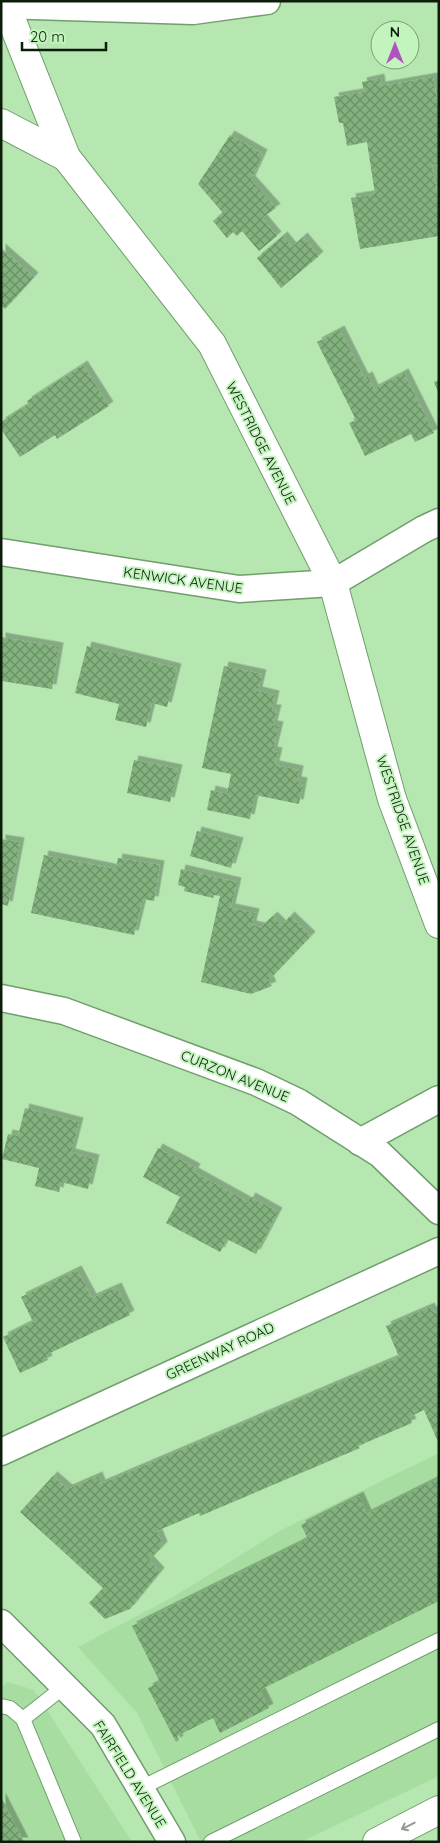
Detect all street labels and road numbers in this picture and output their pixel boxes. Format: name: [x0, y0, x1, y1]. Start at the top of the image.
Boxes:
street label: WESTRIDGE AVENUE: [222, 379, 300, 507]
street label: KENWICK AVENUE: [122, 563, 244, 597]
street label: WESTRIDGE AVENUE: [372, 753, 434, 887]
street label: CURZON AVENUE: [178, 1046, 292, 1106]
street label: GREENWAY ROAD: [163, 1318, 277, 1384]
street label: FAIRFIELD AVENUE: [90, 1717, 170, 1831]

